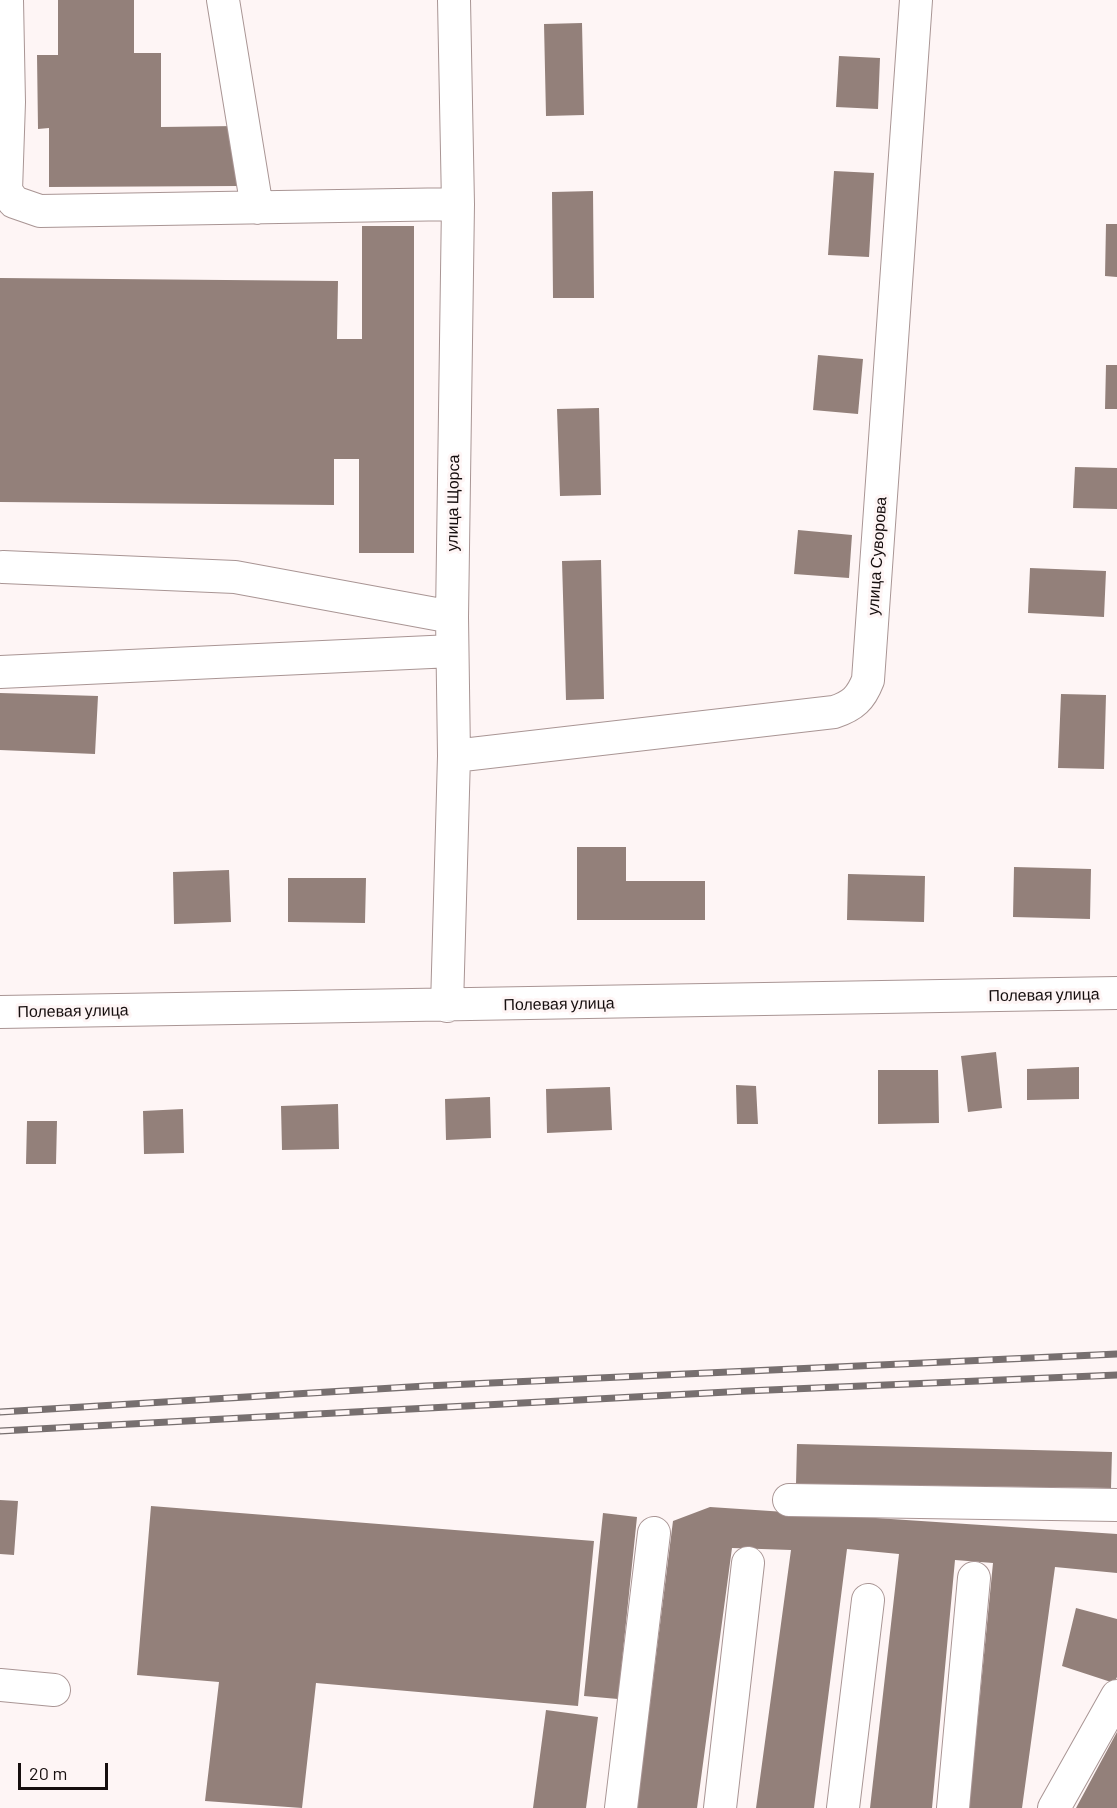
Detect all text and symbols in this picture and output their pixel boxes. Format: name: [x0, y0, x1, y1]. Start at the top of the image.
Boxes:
street label: улица Щорса: [443, 454, 463, 552]
street label: улица Суворова: [863, 496, 891, 616]
street label: Полевая улица: [988, 984, 1100, 1006]
street label: Полевая улица: [503, 993, 615, 1015]
street label: Полевая улица: [17, 1000, 129, 1022]
scale bar: [21, 1751, 111, 1789]
text: 20 m: [29, 1762, 67, 1784]

